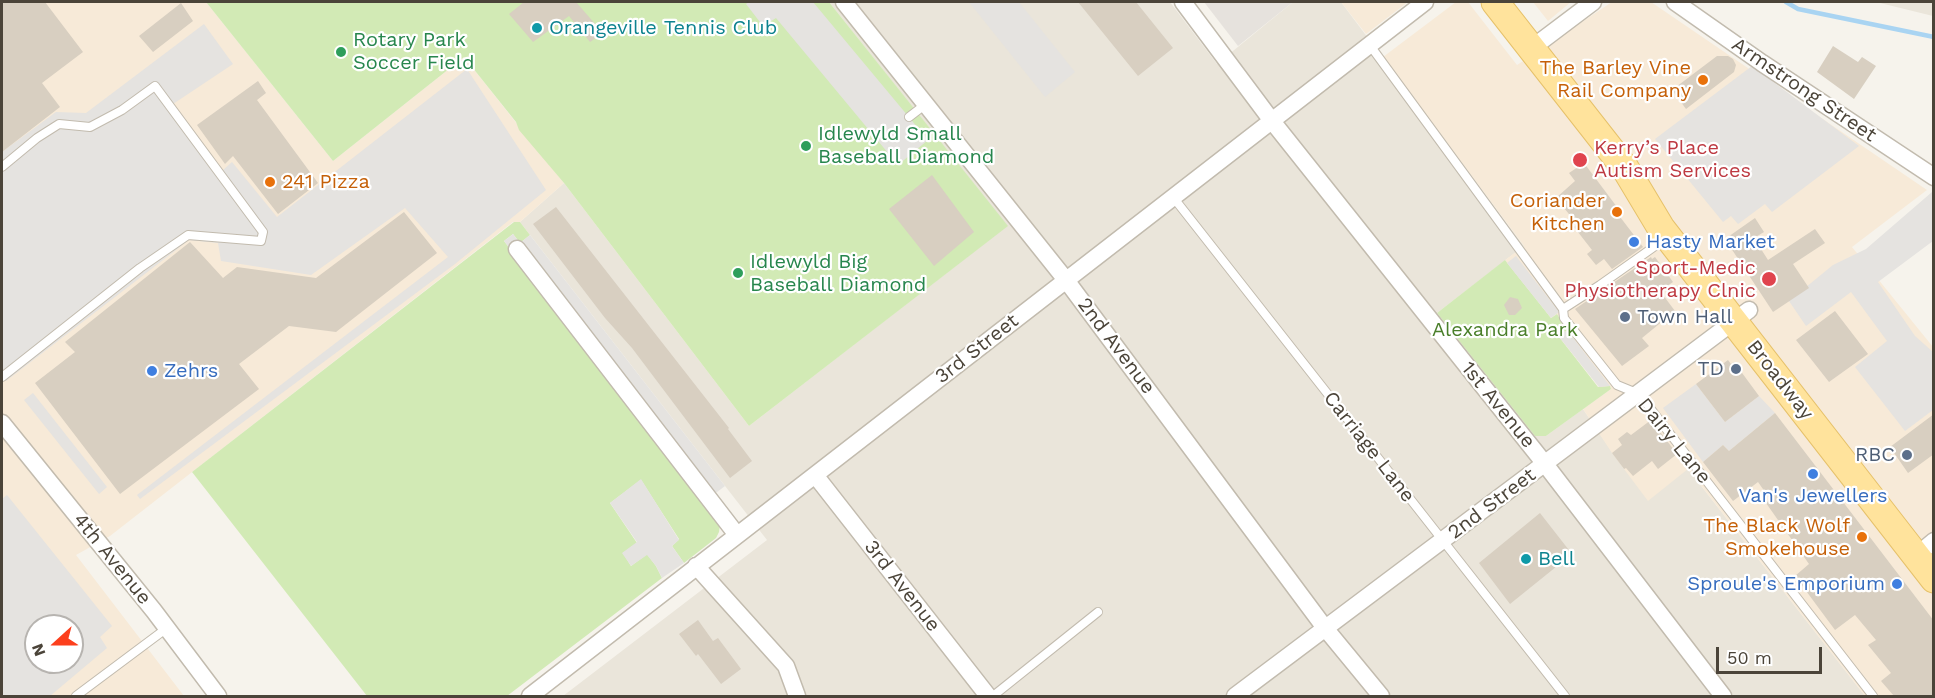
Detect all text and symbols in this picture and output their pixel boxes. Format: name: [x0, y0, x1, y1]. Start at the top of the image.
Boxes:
place label: Orangeville Tennis Club: [549, 16, 777, 40]
marker: Orangeville Tennis Club: [530, 21, 544, 35]
place label: Rotary Park Soccer Field: [353, 28, 474, 75]
street label: Armstrong Street: [1727, 33, 1881, 147]
marker: Rotary Park Soccer Field: [334, 45, 348, 59]
place label: The Barley Vine Rail Company: [1540, 56, 1691, 103]
marker: The Barley Vine Rail Company: [1696, 73, 1710, 87]
place label: Idlewyld Small Baseball Diamond: [818, 122, 994, 169]
place label: Kerry’s Place Autism Services: [1594, 136, 1751, 183]
marker: Idlewyld Small Baseball Diamond: [799, 139, 813, 153]
marker: Kerry’s Place Autism Services: [1571, 151, 1589, 169]
place label: 241 Pizza: [282, 170, 370, 194]
marker: 241 Pizza: [263, 175, 277, 189]
place label: Coriander Kitchen: [1510, 189, 1605, 236]
marker: Coriander Kitchen: [1610, 205, 1624, 219]
place label: Hasty Market: [1646, 230, 1775, 254]
marker: Hasty Market: [1627, 235, 1641, 249]
place label: Idlewyld Big Baseball Diamond: [750, 250, 926, 297]
place label: Sport-Medic Physiotherapy Clnic: [1564, 256, 1756, 303]
marker: Idlewyld Big Baseball Diamond: [731, 266, 745, 280]
marker: Sport-Medic Physiotherapy Clnic: [1760, 270, 1778, 288]
street label: 2nd Avenue: [1072, 293, 1160, 399]
place label: Town Hall: [1637, 305, 1733, 329]
street label: 3rd Street: [931, 309, 1023, 389]
marker: Town Hall: [1618, 310, 1632, 324]
park label: Alexandra Park: [1432, 318, 1578, 342]
street label: Broadway: [1742, 335, 1818, 425]
street label: 1st Avenue: [1456, 357, 1540, 453]
place label: TD: [1698, 357, 1724, 381]
place label: Zehrs: [164, 359, 218, 383]
marker: TD: [1729, 362, 1743, 376]
marker: Zehrs: [145, 364, 159, 378]
street label: Carriage Lane: [1318, 387, 1420, 507]
street label: Dairy Lane: [1632, 393, 1716, 489]
place label: RBC: [1855, 443, 1895, 467]
marker: RBC: [1900, 448, 1914, 462]
street label: 2nd Street: [1443, 463, 1541, 545]
marker: Van's Jewellers: [1806, 467, 1820, 481]
place label: Van's Jewellers: [1738, 484, 1888, 508]
street label: 4th Avenue: [68, 508, 156, 610]
place label: The Black Wolf Smokehouse: [1703, 514, 1850, 561]
marker: The Black Wolf Smokehouse: [1855, 530, 1869, 544]
street label: 3rd Avenue: [859, 535, 945, 637]
place label: Bell: [1538, 547, 1575, 571]
marker: Bell: [1519, 552, 1533, 566]
place label: Sproule's Emporium: [1687, 572, 1885, 596]
marker: Sproule's Emporium: [1890, 577, 1904, 591]
north arrow: [24, 614, 84, 674]
scale bar: [1719, 635, 1826, 673]
text: N: [28, 641, 50, 659]
text: 50 m: [1727, 647, 1772, 668]

